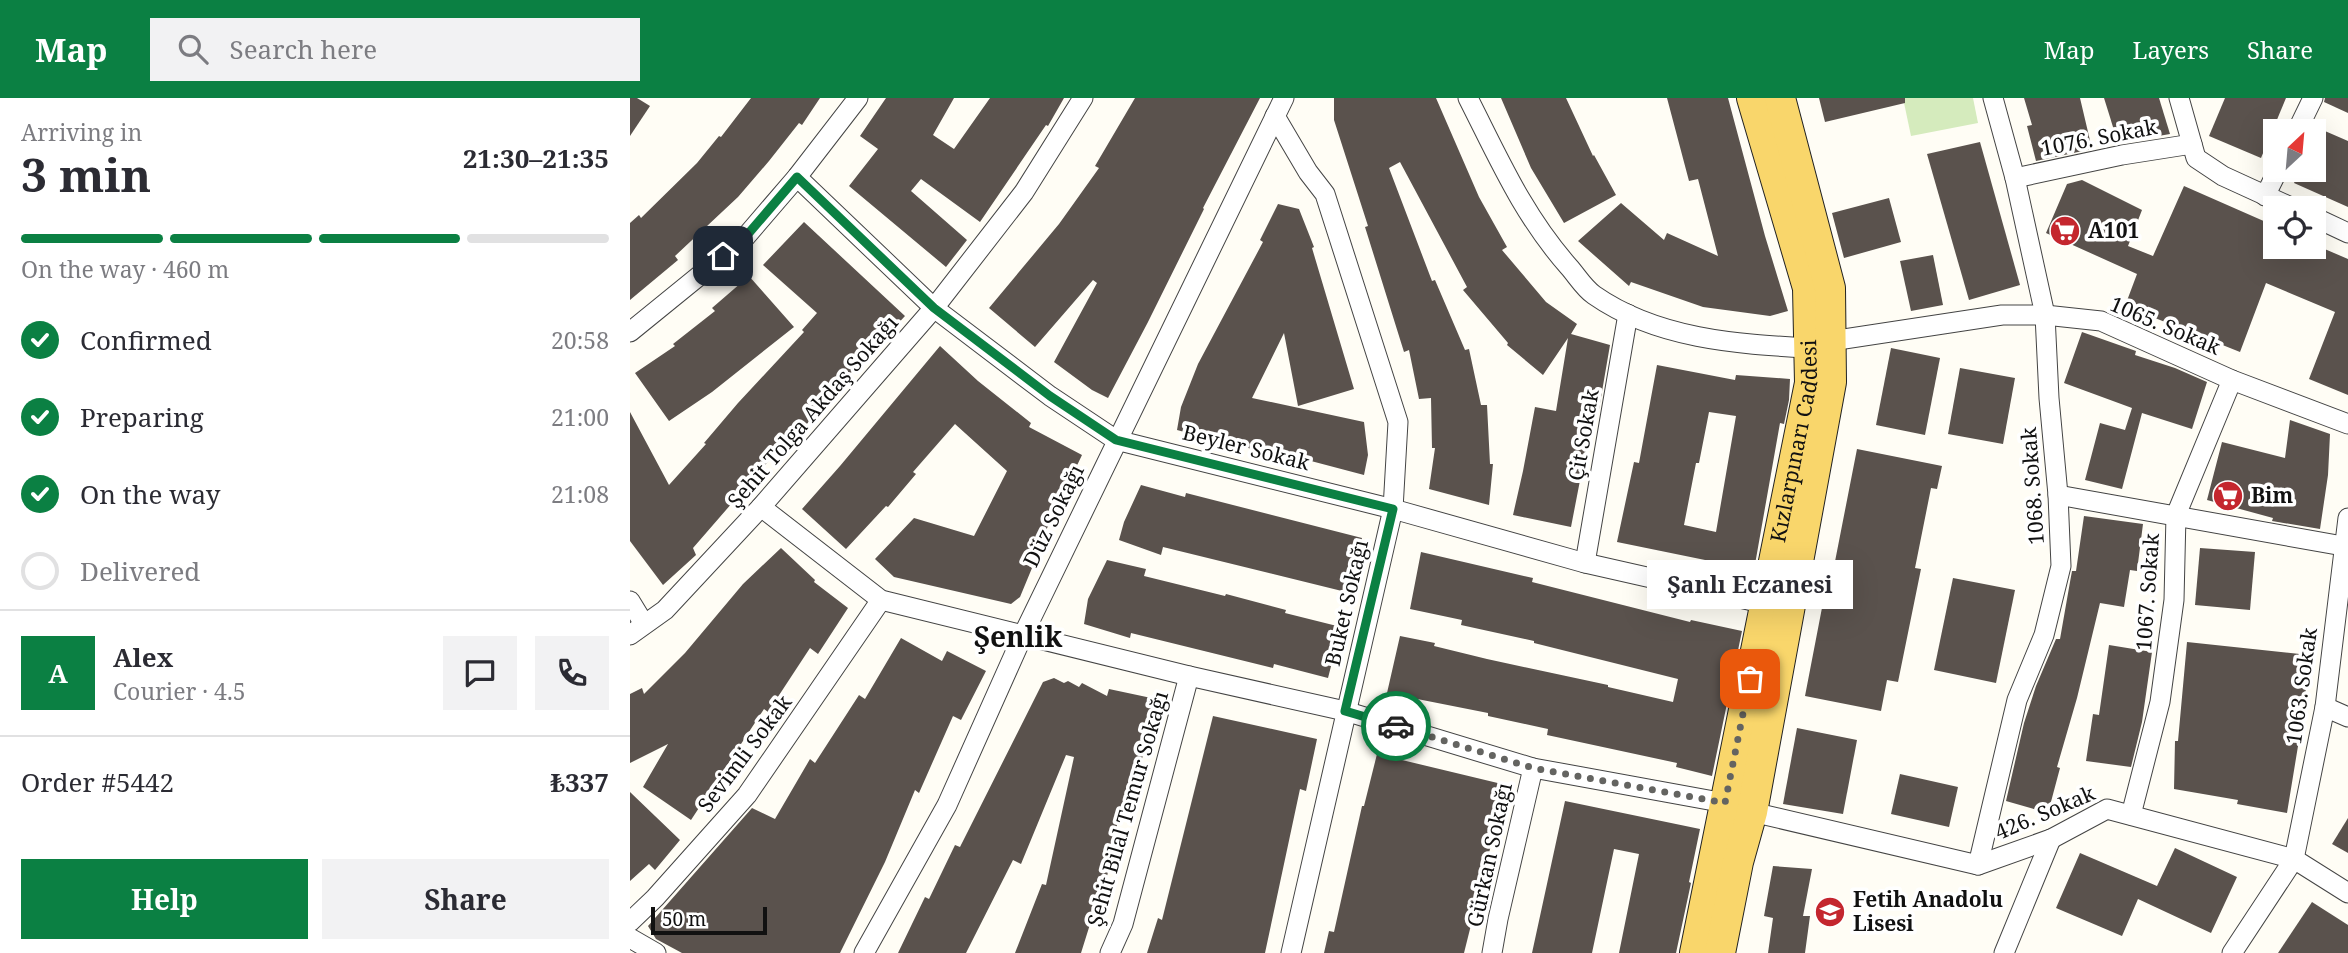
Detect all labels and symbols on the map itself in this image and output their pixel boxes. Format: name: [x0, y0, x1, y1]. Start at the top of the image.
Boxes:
street label: 1076. Sokak: [2038, 112, 2160, 162]
north arrow: [2263, 119, 2326, 182]
supermarket icon: A101: [2048, 214, 2082, 248]
place label: A101: [2088, 216, 2139, 244]
pin: [693, 226, 753, 286]
street label: 1065. Sokak: [2106, 289, 2226, 361]
street label: Şehit Tolga Akdaş Sokağı: [721, 309, 904, 514]
street label: Kızlarpınarı Caddesi: [1763, 339, 1823, 545]
street label: Çit Sokak: [1561, 386, 1605, 483]
street label: Beyler Sokak: [1180, 418, 1313, 476]
street label: 1068. Sokak: [2014, 426, 2050, 546]
street label: Düz Sokağı: [1016, 460, 1090, 571]
supermarket icon: Bim: [2211, 479, 2245, 513]
place label: Bim: [2251, 481, 2294, 509]
street label: 1067. Sokak: [2129, 532, 2165, 652]
street label: Buket Sokağı: [1318, 537, 1374, 669]
callout: Şanlı Eczanesi: [1647, 560, 1853, 609]
district label: Şenlik: [974, 617, 1062, 655]
street label: 1063. Sokak: [2279, 625, 2323, 746]
pin: [1720, 649, 1780, 709]
street label: Sevimli Sokak: [691, 688, 798, 818]
street label: Şehit Bilal Temur Sokağı: [1080, 688, 1174, 930]
courier: [1361, 691, 1431, 761]
street label: 426. Sokak: [1990, 778, 2099, 846]
street label: Gürkan Sokağı: [1460, 780, 1518, 930]
place label: Fetih Anadolu Lisesi: [1853, 885, 2003, 937]
school or university icon: Fetih Anadolu Lisesi: [1813, 895, 1847, 929]
scale bar: [651, 904, 766, 936]

